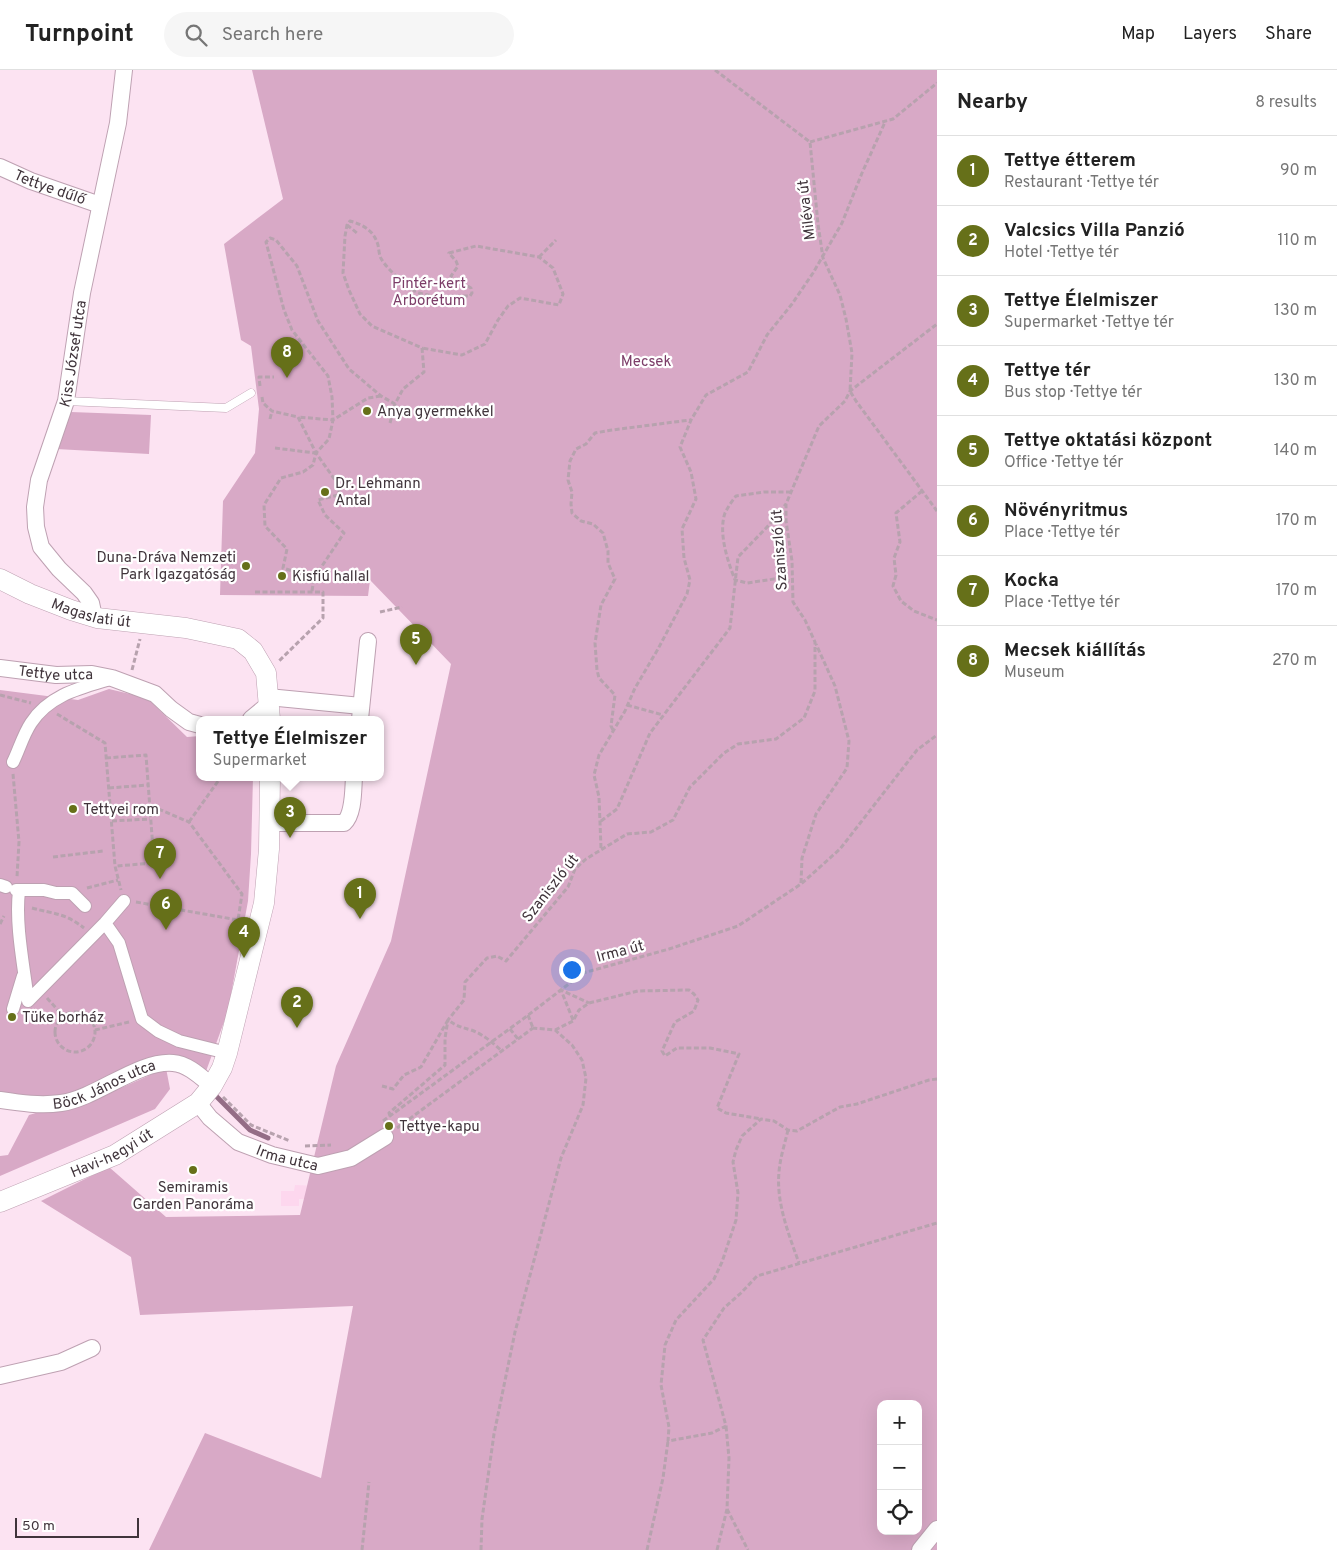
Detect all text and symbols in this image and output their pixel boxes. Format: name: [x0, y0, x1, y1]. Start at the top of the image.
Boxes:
search box: [164, 12, 514, 57]
text: Turnpoint: [25, 20, 134, 50]
icon: search: [182, 21, 210, 49]
text: Search here: [222, 23, 323, 47]
text: Map: [1121, 23, 1155, 46]
text: Layers: [1183, 23, 1237, 46]
text: Share: [1265, 23, 1312, 46]
text: Nearby: [957, 89, 1028, 116]
text: 8 results: [1255, 93, 1317, 113]
text: Tettye étterem: [1004, 149, 1136, 173]
text: 1: [970, 161, 976, 181]
text: 90 m: [1280, 161, 1317, 181]
street label: Tettye dűlő: [11, 167, 88, 210]
text: Restaurant · Tettye tér: [1004, 173, 1159, 193]
street label: Miléva út: [794, 178, 821, 241]
text: Valcsics Villa Panzió: [1004, 219, 1185, 243]
text: 2: [968, 231, 978, 251]
text: 110 m: [1277, 231, 1317, 251]
text: Hotel · Tettye tér: [1004, 243, 1119, 263]
park label: Pintér-kert Arborétum: [392, 275, 466, 311]
text: Tettye Élelmiszer: [1004, 289, 1158, 313]
street label: Kiss József utca: [57, 299, 92, 410]
text: 3: [968, 301, 978, 321]
text: 130 m: [1274, 301, 1317, 321]
text: Supermarket · Tettye tér: [1004, 313, 1174, 333]
pin: 8: [271, 337, 303, 378]
park label: Mecsek: [621, 353, 671, 372]
text: Tettye tér: [1004, 359, 1091, 383]
text: 4: [968, 371, 978, 391]
text: 130 m: [1274, 371, 1317, 391]
text: Bus stop · Tettye tér: [1004, 383, 1142, 403]
place label: Anya gyermekkel: [377, 403, 494, 422]
marker: Anya gyermekkel: [361, 405, 373, 417]
text: Tettye oktatási központ: [1004, 429, 1212, 453]
text: 5: [968, 441, 978, 461]
text: 140 m: [1274, 441, 1317, 461]
text: Office · Tettye tér: [1004, 453, 1124, 473]
place label: Dr. Lehmann Antal: [335, 475, 421, 511]
marker: Dr. Lehmann Antal: [319, 486, 331, 498]
text: Növényritmus: [1004, 499, 1128, 523]
street label: Szaniszló út: [768, 509, 793, 591]
text: 6: [968, 511, 978, 531]
text: 170 m: [1276, 511, 1317, 531]
text: Place · Tettye tér: [1004, 523, 1120, 543]
place label: Duna-Dráva Nemzeti Park Igazgatóság: [96, 549, 236, 585]
marker: Duna-Dráva Nemzeti Park Igazgatóság: [240, 560, 252, 572]
place label: Kisfiú hallal: [292, 568, 369, 587]
text: Kocka: [1004, 569, 1059, 593]
marker: Kisfiú hallal: [276, 570, 288, 582]
text: 7: [969, 581, 977, 601]
text: 170 m: [1276, 581, 1317, 601]
text: Place · Tettye tér: [1004, 593, 1120, 613]
street label: Magaslati út: [48, 595, 132, 633]
pin: 5: [400, 624, 432, 665]
text: Mecsek kiállítás: [1004, 639, 1146, 663]
text: 8: [968, 651, 978, 671]
text: 270 m: [1272, 651, 1317, 671]
street label: Tettye utca: [17, 662, 93, 686]
text: Museum: [1004, 663, 1065, 683]
popup: [196, 716, 384, 781]
text: Tettye Élelmiszer: [213, 727, 367, 751]
text: Supermarket: [213, 751, 307, 771]
pin: 3: [274, 797, 306, 838]
place label: Tettyei rom: [83, 801, 159, 820]
marker: Tettyei rom: [67, 803, 79, 815]
pin: 7: [144, 838, 176, 879]
street label: Szaniszló út: [519, 851, 584, 927]
pin: 1: [344, 878, 376, 919]
pin: 6: [150, 889, 182, 930]
pin: 4: [228, 917, 260, 958]
street label: Irma út: [595, 937, 646, 968]
your location: [559, 957, 585, 983]
pin: 2: [281, 987, 313, 1028]
place label: Tüke borház: [22, 1009, 104, 1028]
marker: Tüke borház: [6, 1011, 18, 1023]
street label: Böck János utca: [52, 1057, 158, 1115]
place label: Tettye-kapu: [399, 1118, 480, 1137]
marker: Tettye-kapu: [383, 1120, 395, 1132]
street label: Havi-hegyi út: [68, 1125, 157, 1183]
street label: Irma utca: [253, 1142, 320, 1177]
marker: Semiramis Garden Panoráma: [187, 1164, 199, 1176]
place label: Semiramis Garden Panoráma: [132, 1179, 254, 1215]
map controls: [877, 1400, 922, 1535]
button: +: [877, 1400, 922, 1445]
button: −: [877, 1445, 922, 1490]
button: locate: [877, 1490, 922, 1535]
scale bar: [15, 1515, 139, 1538]
text: 50 m: [22, 1518, 55, 1535]

